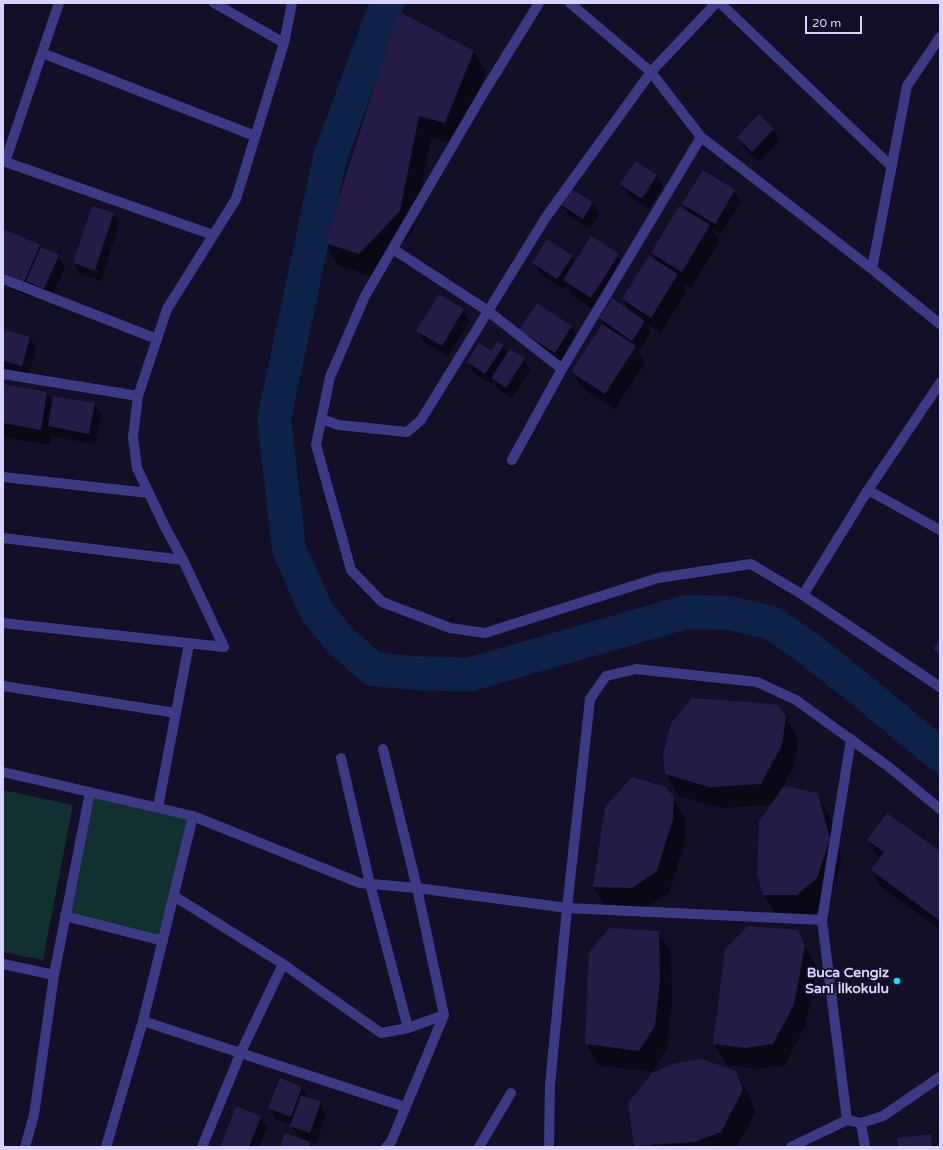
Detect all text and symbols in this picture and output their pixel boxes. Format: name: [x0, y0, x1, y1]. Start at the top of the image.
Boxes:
scale bar: [807, 8, 864, 34]
text: 20 m: [812, 16, 841, 30]
place label: Buca Cengiz Sani İlkokulu: [805, 965, 889, 998]
marker: Buca Cengiz Sani İlkokulu: [892, 976, 902, 986]

